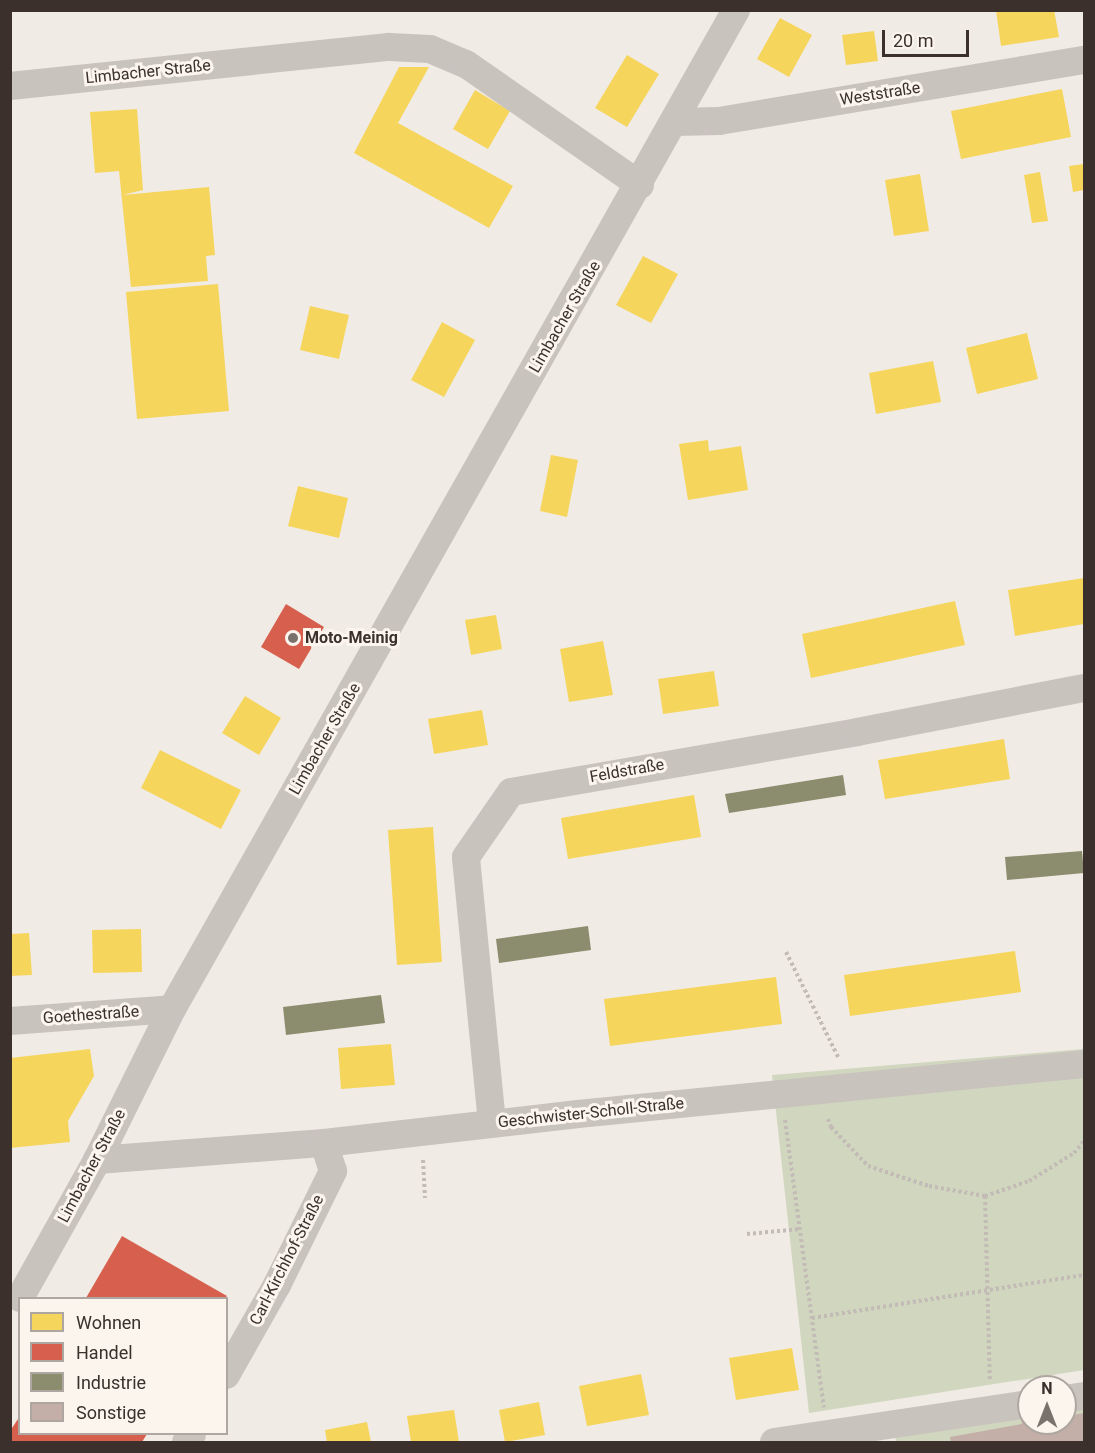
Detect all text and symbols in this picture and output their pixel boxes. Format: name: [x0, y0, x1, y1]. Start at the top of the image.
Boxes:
scale bar: [885, 18, 972, 56]
text: 20 m: [893, 30, 933, 51]
street label: Limbacher Straße: [84, 56, 212, 88]
street label: Weststraße: [838, 78, 922, 110]
street label: Limbacher Straße: [525, 258, 605, 376]
place label: Moto-Meinig: [305, 628, 398, 648]
marker: Moto-Meinig: [286, 631, 300, 645]
street label: Limbacher Straße: [285, 680, 365, 798]
street label: Feldstraße: [588, 755, 666, 787]
street label: Goethestraße: [42, 1002, 140, 1028]
street label: Geschwister-Scholl-Straße: [497, 1094, 685, 1132]
street label: Limbacher Straße: [54, 1106, 130, 1226]
street label: Carl-Kirchhof-Straße: [246, 1192, 328, 1328]
legend: [18, 1297, 228, 1435]
text: Wohnen: [76, 1312, 141, 1333]
text: Handel: [76, 1342, 133, 1363]
text: Industrie: [76, 1372, 146, 1393]
north arrow: [1017, 1375, 1077, 1435]
text: N: [1041, 1379, 1053, 1398]
text: Sonstige: [76, 1402, 146, 1423]

